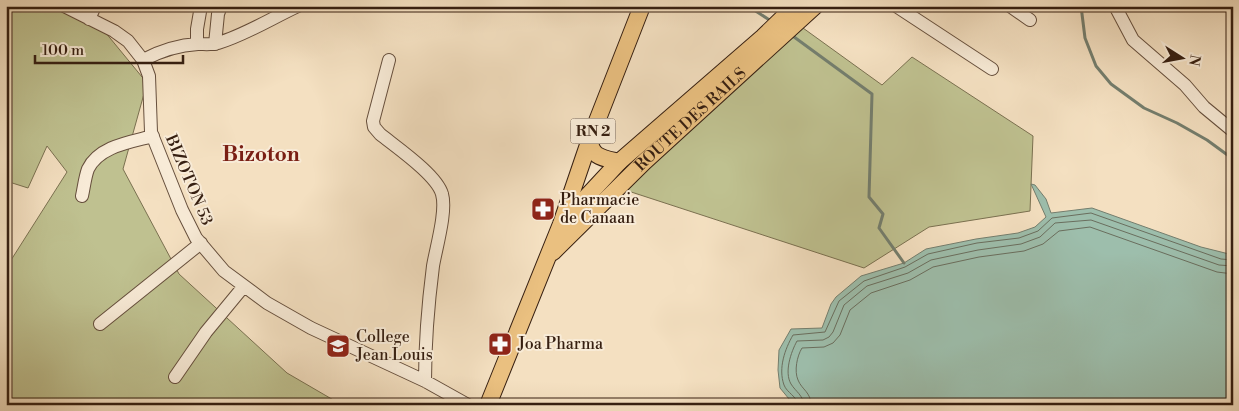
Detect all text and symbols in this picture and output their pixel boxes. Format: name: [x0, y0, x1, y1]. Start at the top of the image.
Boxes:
scale bar: [35, 32, 182, 64]
north arrow: [1156, 32, 1206, 82]
text: 100 m: [42, 41, 84, 60]
text: N: [1184, 53, 1204, 67]
street label: ROUTE DES RAILS: [630, 63, 751, 176]
road number: RN 2: [570, 118, 616, 144]
street label: BIZOTON 53: [161, 131, 217, 229]
district label: Bizoton: [222, 142, 300, 168]
place label: Pharmacie de Canaan: [560, 190, 639, 228]
pharmacy icon: Pharmacie de Canaan: [530, 196, 556, 222]
place label: College Jean Louis: [355, 327, 433, 365]
pharmacy icon: Joa Pharma: [487, 331, 513, 357]
school or university icon: College Jean Louis: [325, 333, 351, 359]
place label: Joa Pharma: [517, 334, 604, 354]

